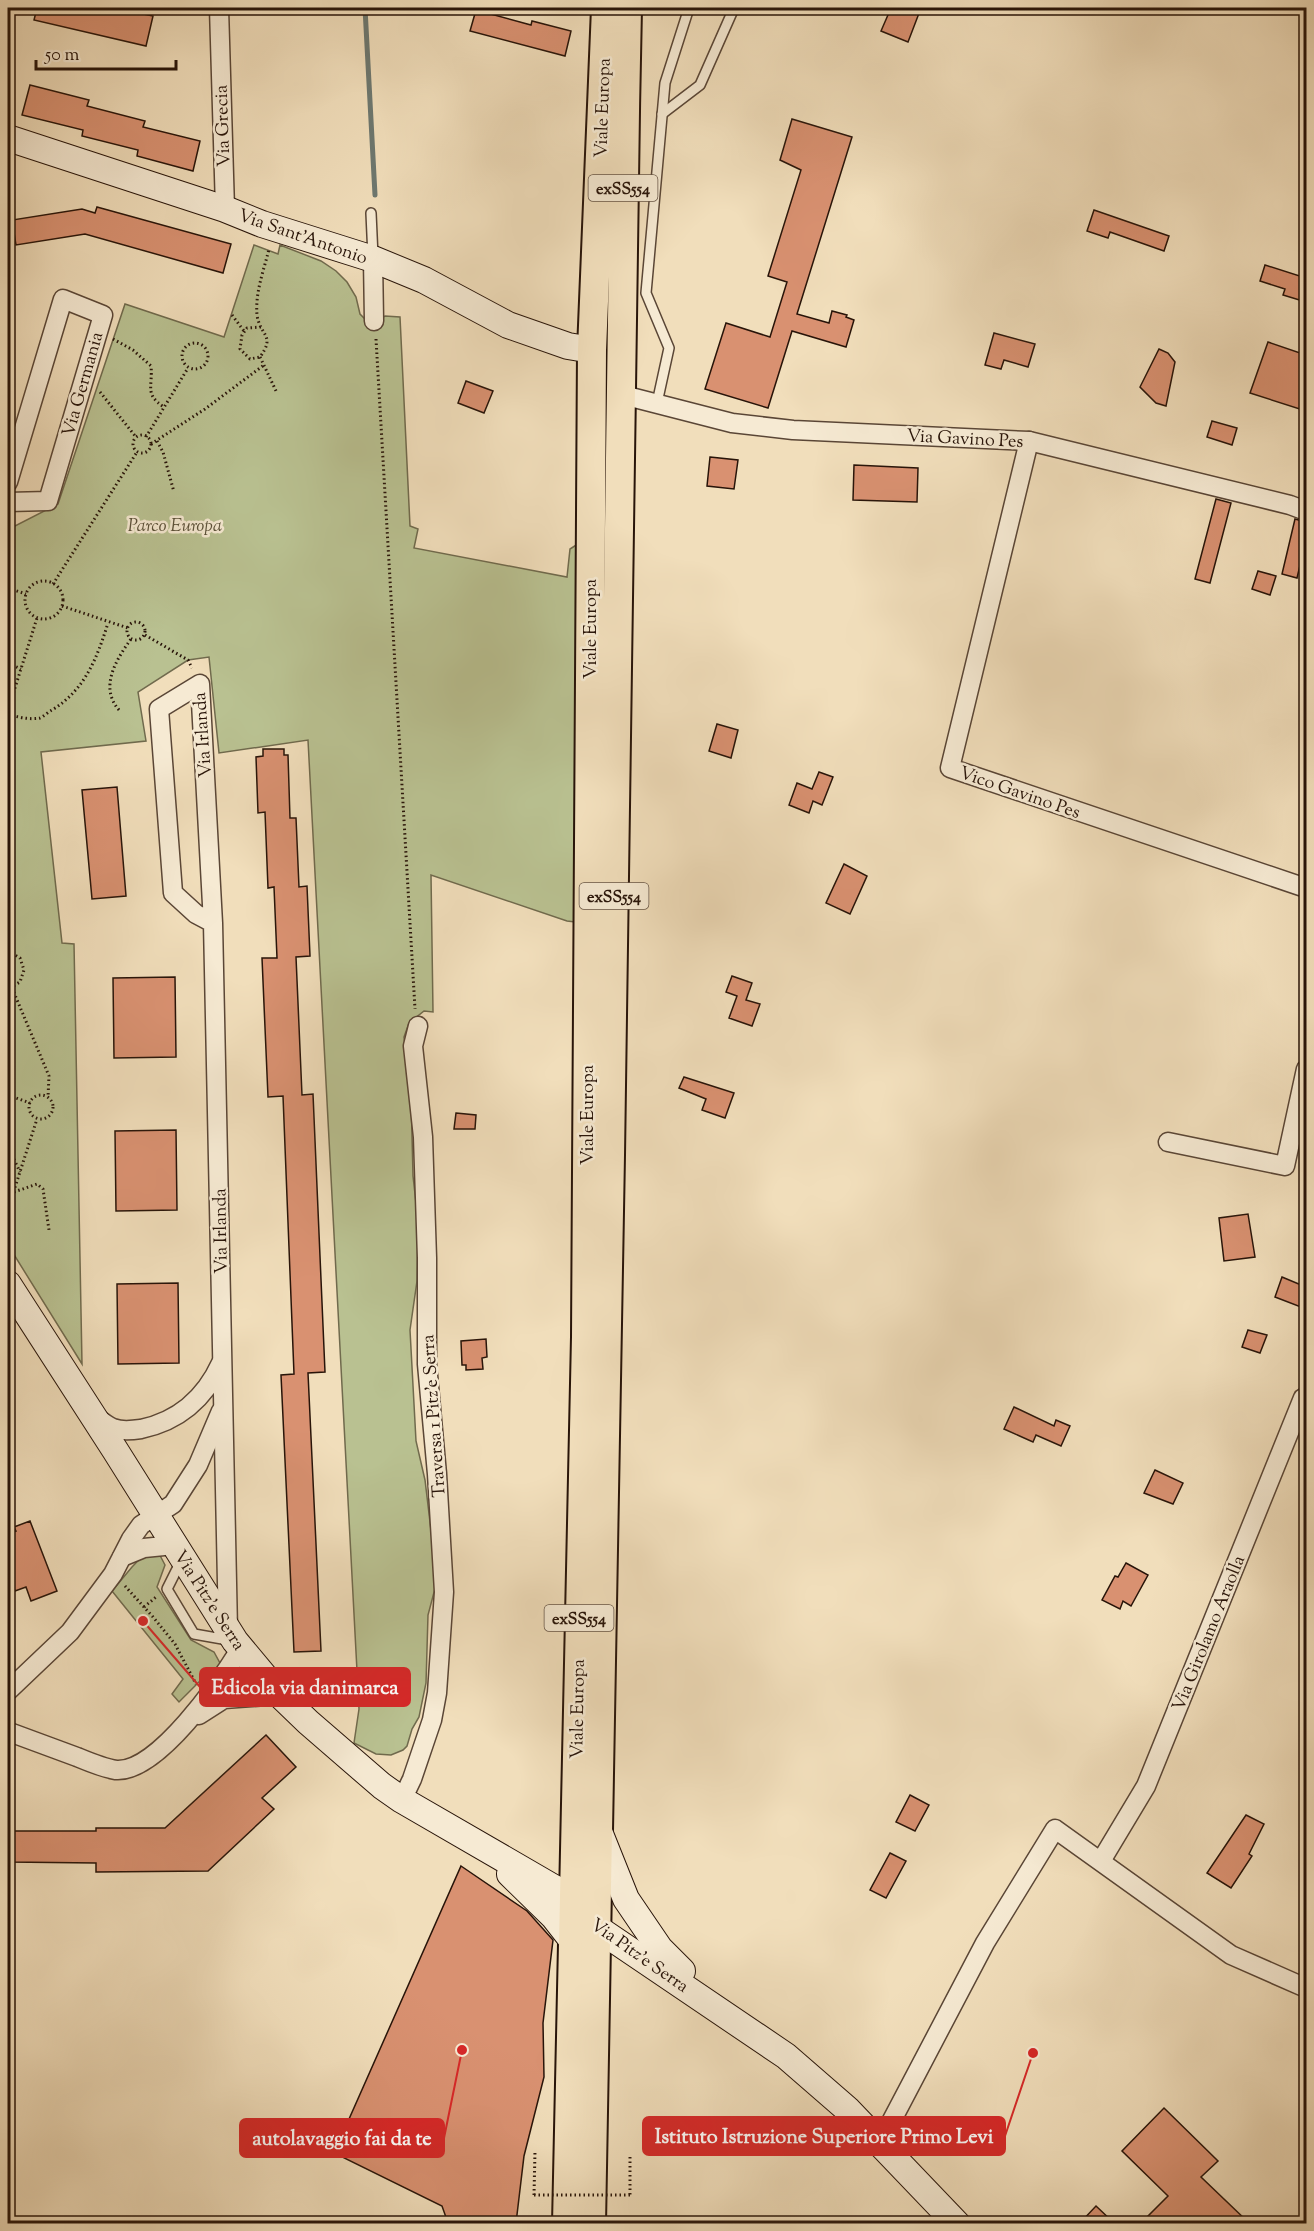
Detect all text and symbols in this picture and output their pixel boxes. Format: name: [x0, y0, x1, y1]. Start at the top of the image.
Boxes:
scale bar: [36, 33, 176, 71]
text: 50 m: [44, 43, 80, 69]
street label: Viale Europa: [589, 58, 619, 158]
street label: Via Grecia: [210, 84, 238, 167]
road number: exSS554: [588, 175, 658, 201]
street label: Via Sant'Antonio: [234, 204, 371, 272]
street label: Via Germania: [57, 329, 111, 440]
street label: Via Gavino Pes: [906, 424, 1024, 456]
park label: Parco Europa: [128, 514, 222, 540]
street label: Viale Europa: [579, 579, 605, 679]
street label: Via Irlanda: [188, 691, 220, 778]
street label: Vico Gavino Pes: [955, 761, 1083, 827]
road number: exSS554: [580, 883, 648, 909]
street label: Viale Europa: [576, 1065, 602, 1165]
street label: Via Irlanda: [208, 1188, 236, 1274]
street label: Traversa 1 Pitz'e Serra: [416, 1334, 454, 1498]
street label: Via Pitz'e Serra: [166, 1546, 251, 1656]
street label: Via Girolamo Araolla: [1167, 1552, 1253, 1715]
road number: exSS554: [544, 1605, 614, 1631]
street label: Viale Europa: [565, 1659, 593, 1759]
callout: Edicola via danimarca: [200, 1668, 410, 1706]
text: Edicola via danimarca: [212, 1675, 399, 1704]
street label: Via Pitz'e Serra: [584, 1913, 693, 2000]
callout: Istituto Istruzione Superiore Primo Levi: [643, 2117, 1005, 2155]
callout: autolavaggio fai da te: [240, 2119, 444, 2157]
text: Istituto Istruzione Superiore Primo Levi: [655, 2124, 994, 2153]
text: autolavaggio fai da te: [252, 2126, 432, 2155]

